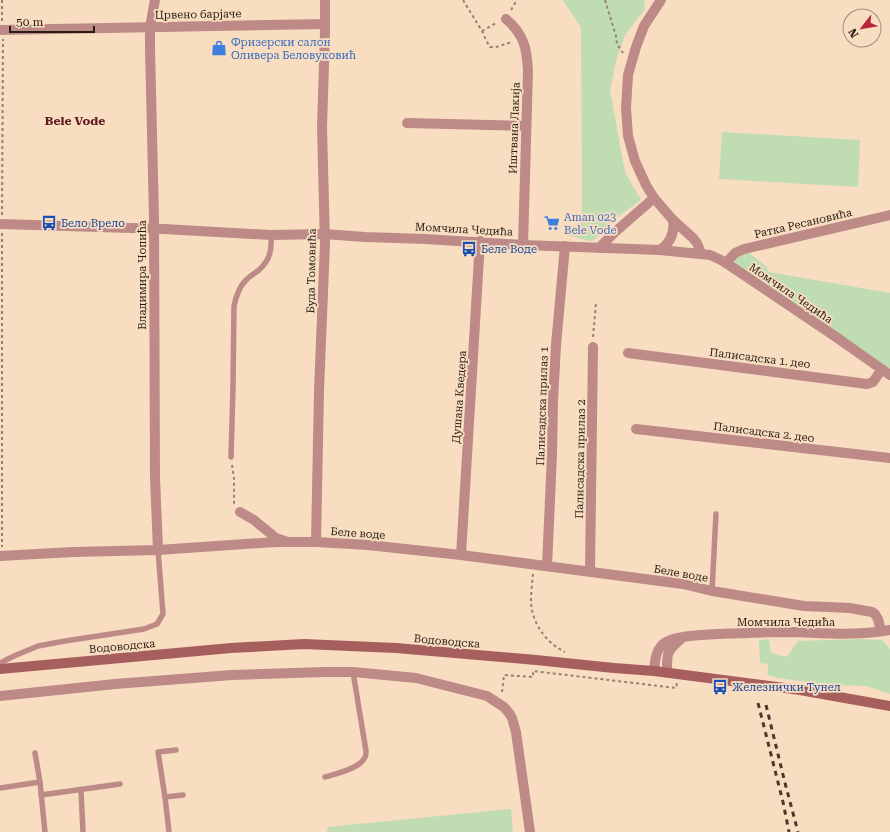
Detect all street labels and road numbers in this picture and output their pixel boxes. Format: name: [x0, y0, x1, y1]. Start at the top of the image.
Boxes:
street label: Црвено барјаче: [155, 7, 241, 22]
street label: Иштвана Лакија: [506, 82, 523, 174]
street label: Ратка Ресановића: [753, 206, 853, 241]
street label: Владимира Чопића: [136, 220, 149, 330]
street label: Момчила Чедића: [415, 220, 513, 239]
street label: Буда Томовића: [304, 228, 319, 314]
street label: Момчила Чедића: [746, 261, 835, 326]
street label: Палисадска прилаз 1: [534, 346, 551, 466]
street label: Палисадска 1. део: [709, 346, 811, 371]
street label: Душана Кведера: [450, 350, 469, 444]
street label: Палисадска прилаз 2: [573, 399, 588, 519]
street label: Палисадска 2. део: [713, 420, 815, 445]
street label: Беле воде: [330, 525, 386, 542]
street label: Беле воде: [653, 562, 709, 585]
street label: Момчила Чедића: [737, 616, 835, 629]
street label: Водоводска: [413, 632, 481, 651]
street label: Водоводска: [88, 637, 156, 656]

